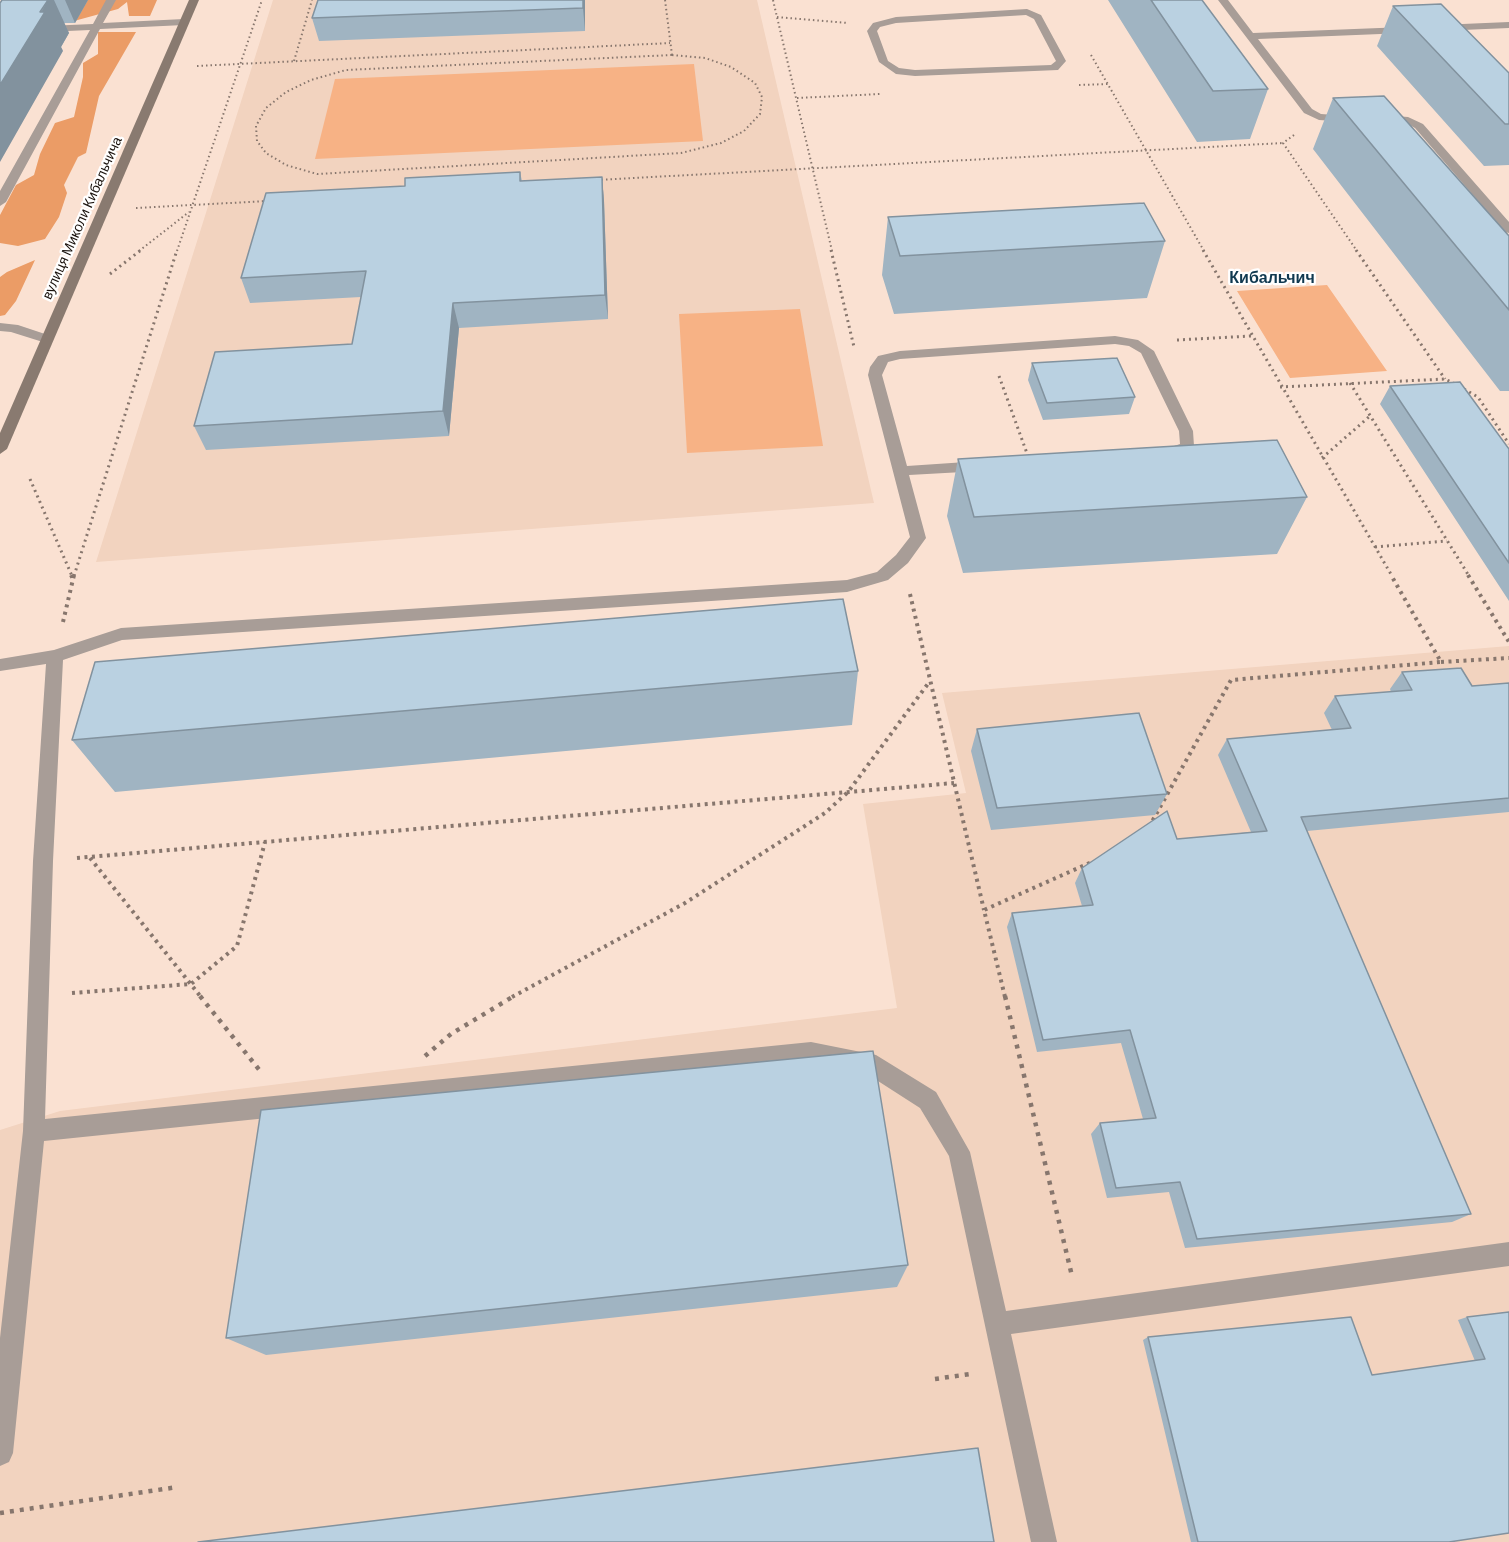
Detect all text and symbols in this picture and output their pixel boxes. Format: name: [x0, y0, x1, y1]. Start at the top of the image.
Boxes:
street label: вулиця Миколи Кибальчича: [38, 134, 126, 302]
district label: Кибальчич: [1229, 268, 1315, 288]

